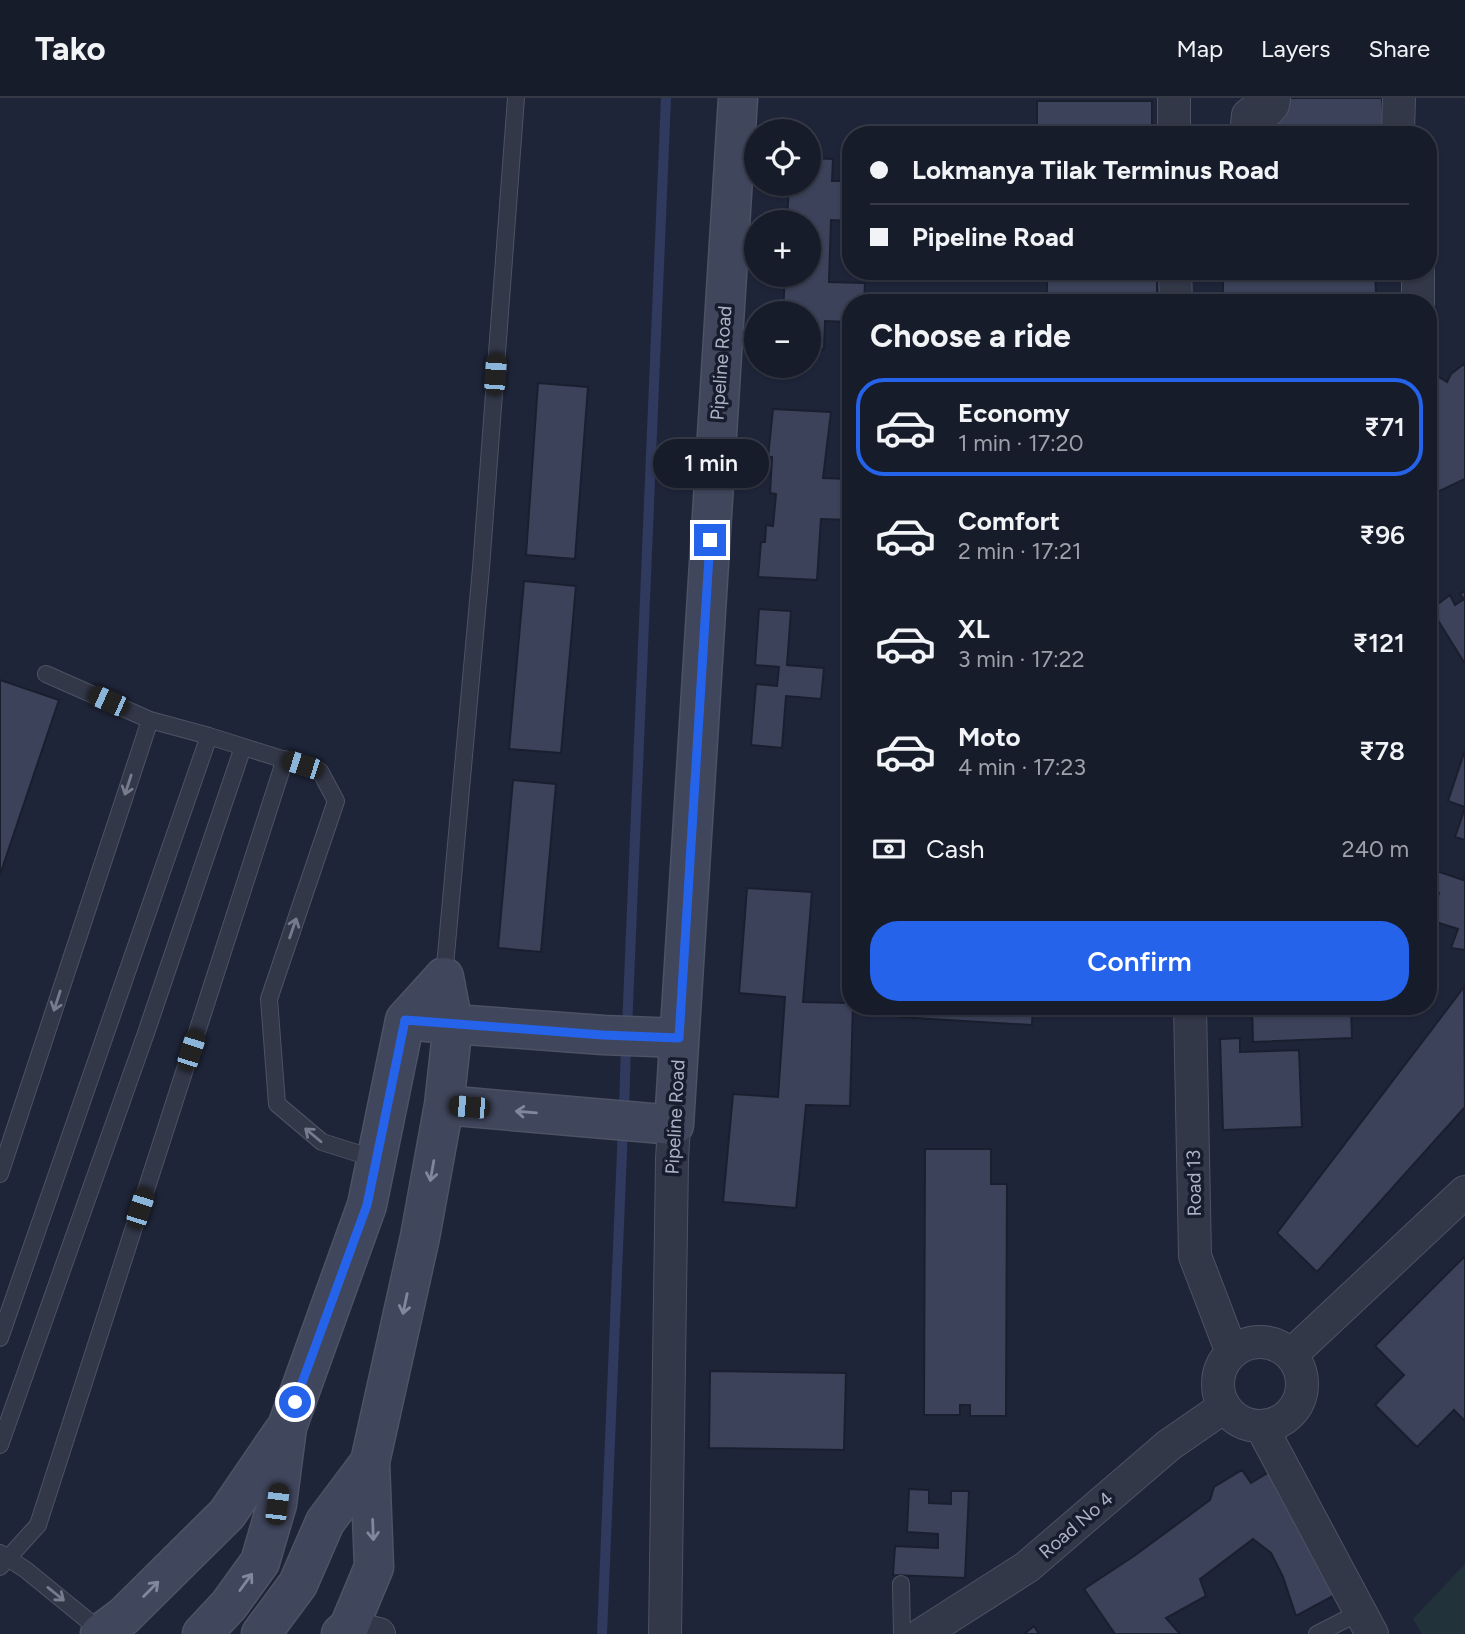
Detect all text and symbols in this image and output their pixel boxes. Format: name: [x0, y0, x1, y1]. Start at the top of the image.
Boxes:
text: Tako: [35, 29, 106, 68]
text: Map: [1176, 34, 1223, 63]
text: Layers: [1261, 34, 1330, 63]
text: Share: [1368, 34, 1430, 63]
map controls: [744, 119, 821, 378]
button: locate: [744, 119, 821, 196]
text: Lokmanya Tilak Terminus Road: [912, 154, 1279, 186]
button: +: [744, 210, 821, 287]
text: Pipeline Road: [912, 221, 1074, 253]
button: −: [744, 301, 821, 378]
street label: Pipeline Road: [706, 305, 736, 421]
text: Choose a ride: [870, 317, 1071, 355]
car: [484, 352, 507, 396]
icon: car: [874, 396, 937, 459]
text: Economy: [958, 397, 1070, 429]
text: ₹71: [1364, 411, 1405, 443]
text: 1 min · 17:20: [958, 429, 1083, 457]
callout: 1 min: [652, 438, 768, 488]
text: 1 min: [684, 449, 738, 477]
icon: car: [874, 504, 937, 567]
text: Comfort: [958, 505, 1060, 537]
text: ₹96: [1359, 519, 1405, 551]
route end: [694, 524, 726, 556]
text: 2 min · 17:21: [958, 537, 1082, 565]
icon: car: [874, 612, 937, 675]
text: XL: [958, 613, 990, 645]
text: ₹121: [1353, 627, 1405, 659]
text: 3 min · 17:22: [958, 645, 1085, 673]
car: [85, 683, 132, 719]
icon: car: [874, 720, 937, 783]
text: Moto: [958, 721, 1021, 753]
text: ₹78: [1359, 735, 1405, 767]
car: [279, 749, 326, 781]
text: 4 min · 17:23: [958, 753, 1086, 781]
one-way arrow: [121, 773, 133, 795]
icon: cash: [870, 830, 908, 868]
text: Cash: [926, 833, 985, 865]
text: 240 m: [1342, 835, 1409, 863]
one-way arrow: [288, 918, 300, 940]
button: Confirm: [870, 921, 1409, 1001]
one-way arrow: [50, 990, 63, 1012]
car: [175, 1027, 208, 1073]
street label: Pipeline Road: [661, 1059, 689, 1175]
car: [448, 1095, 491, 1119]
one-way arrow: [515, 1105, 538, 1118]
one-way arrow: [305, 1127, 323, 1142]
street label: Road 13: [1182, 1149, 1206, 1217]
one-way arrow: [424, 1159, 438, 1182]
car: [124, 1185, 157, 1231]
one-way arrow: [398, 1292, 411, 1315]
route start: [279, 1386, 311, 1418]
car: [265, 1482, 290, 1526]
street label: Road No 4: [1034, 1486, 1118, 1563]
one-way arrow: [366, 1518, 379, 1541]
one-way arrow: [239, 1573, 253, 1592]
one-way arrow: [142, 1581, 159, 1598]
one-way arrow: [46, 1587, 64, 1602]

